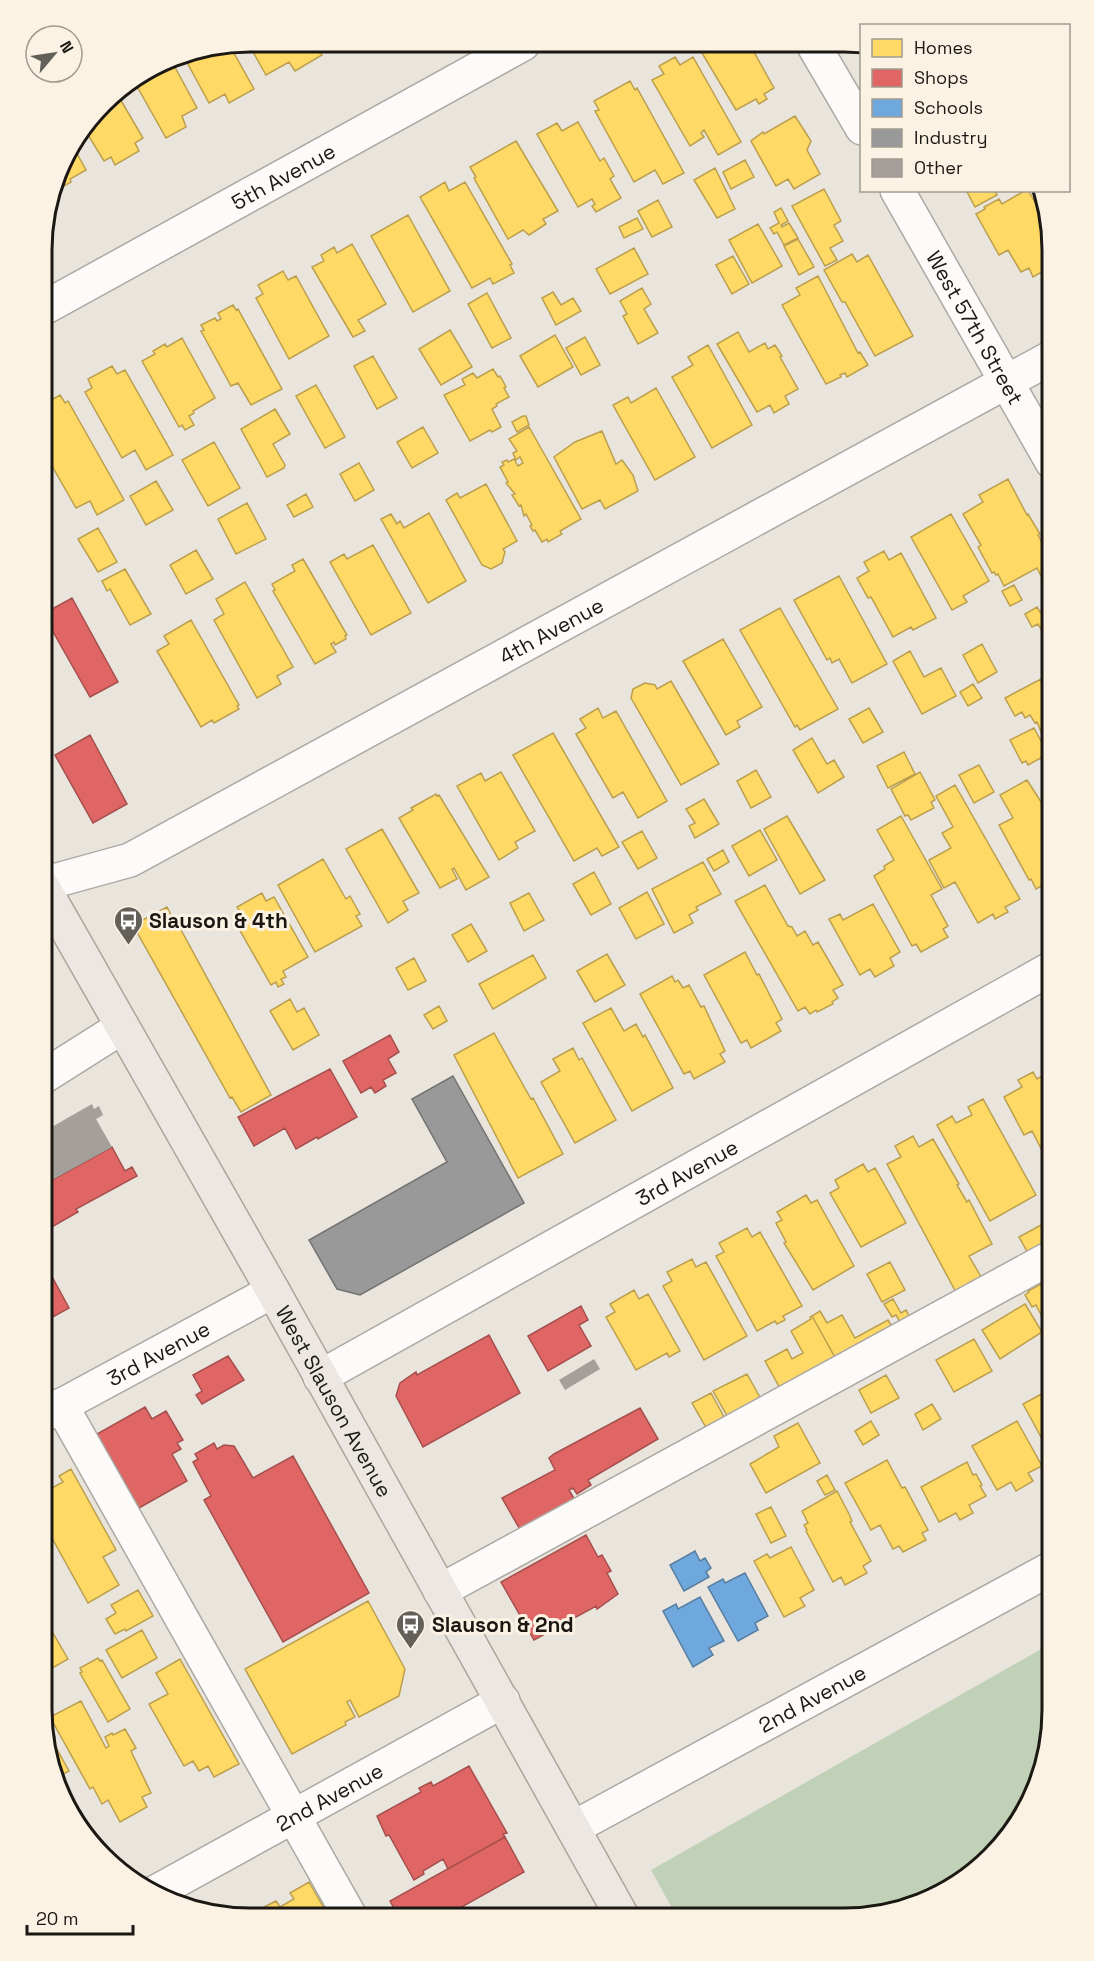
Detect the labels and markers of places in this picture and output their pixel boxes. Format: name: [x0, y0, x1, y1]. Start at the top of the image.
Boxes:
bus stop icon: Slauson & 4th: [112, 904, 144, 946]
place label: Slauson & 4th: [149, 907, 288, 934]
bus stop icon: Slauson & 2nd: [395, 1608, 427, 1650]
place label: Slauson & 2nd: [432, 1611, 574, 1638]

